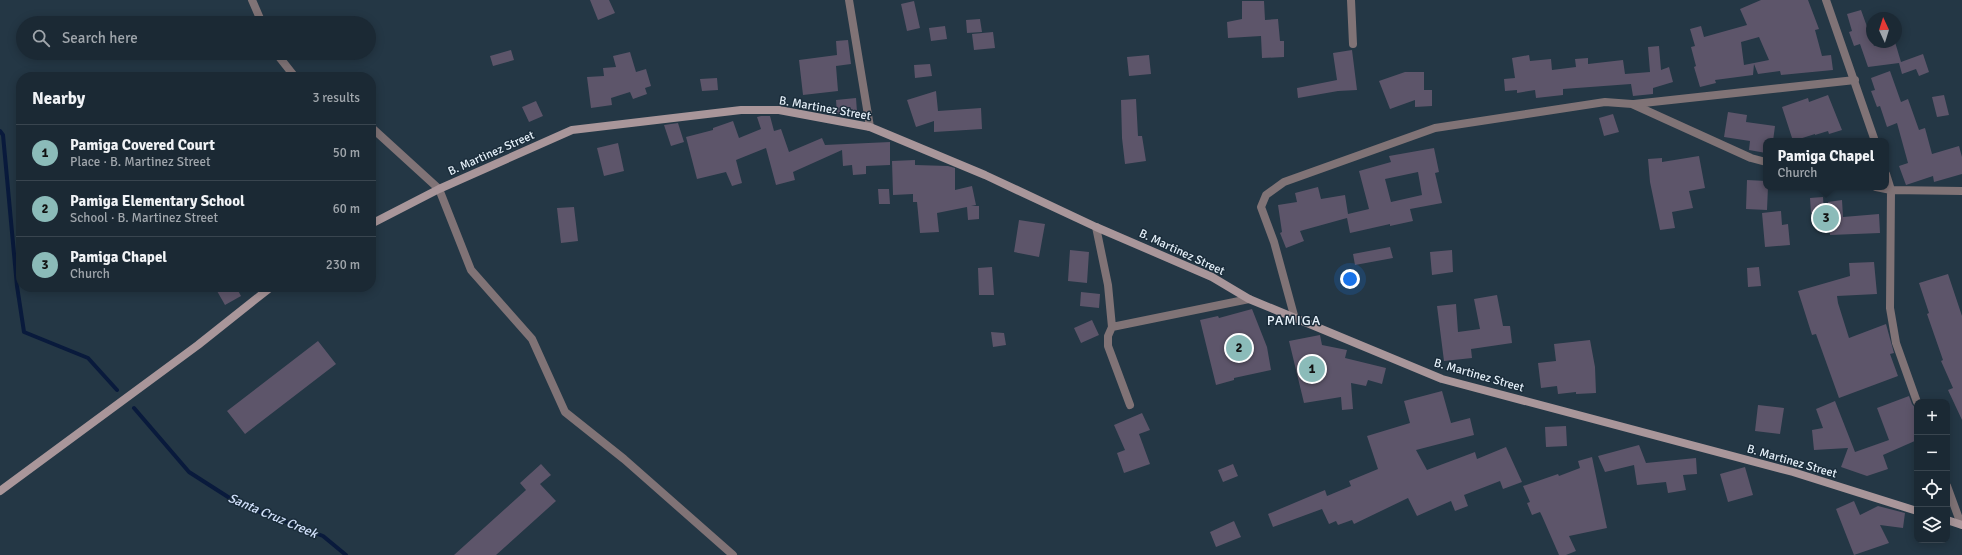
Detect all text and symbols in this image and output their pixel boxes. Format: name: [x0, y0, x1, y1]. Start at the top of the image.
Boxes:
north arrow: [1866, 12, 1902, 48]
search box: [16, 16, 376, 60]
icon: search: [30, 27, 52, 49]
text: Search here: [62, 29, 138, 47]
text: Nearby: [32, 88, 85, 109]
text: 3 results: [312, 90, 360, 106]
street label: B. Martinez Street: [778, 93, 872, 124]
street label: B. Martinez Street: [446, 128, 537, 179]
text: Pamiga Covered Court: [70, 136, 215, 154]
popup: [1763, 138, 1889, 190]
text: 1: [41, 145, 49, 161]
text: 50 m: [333, 145, 360, 161]
text: Pamiga Chapel: [1777, 147, 1875, 165]
text: Place · B. Martinez Street: [70, 154, 211, 170]
text: Church: [1777, 165, 1817, 181]
text: Pamiga Elementary School: [70, 192, 245, 210]
text: 2: [41, 201, 49, 217]
text: 60 m: [333, 201, 360, 217]
pin: 3: [1813, 203, 1839, 233]
text: School · B. Martinez Street: [70, 210, 218, 226]
street label: B. Martinez Street: [1137, 226, 1227, 279]
text: Pamiga Chapel: [70, 248, 167, 266]
text: 3: [41, 257, 49, 273]
text: 230 m: [326, 257, 360, 273]
text: Church: [70, 266, 110, 282]
your location: [1340, 269, 1360, 289]
district label: PAMIGA: [1267, 312, 1321, 329]
pin: 2: [1226, 333, 1252, 363]
pin: 1: [1299, 354, 1325, 384]
street label: B. Martinez Street: [1432, 355, 1526, 395]
map controls: [1914, 399, 1950, 543]
button: +: [1914, 399, 1950, 435]
button: −: [1914, 435, 1950, 471]
street label: B. Martinez Street: [1745, 441, 1839, 481]
button: locate: [1914, 471, 1950, 507]
water label: Santa Cruz Creek: [226, 490, 321, 542]
button: layers: [1914, 507, 1950, 543]

